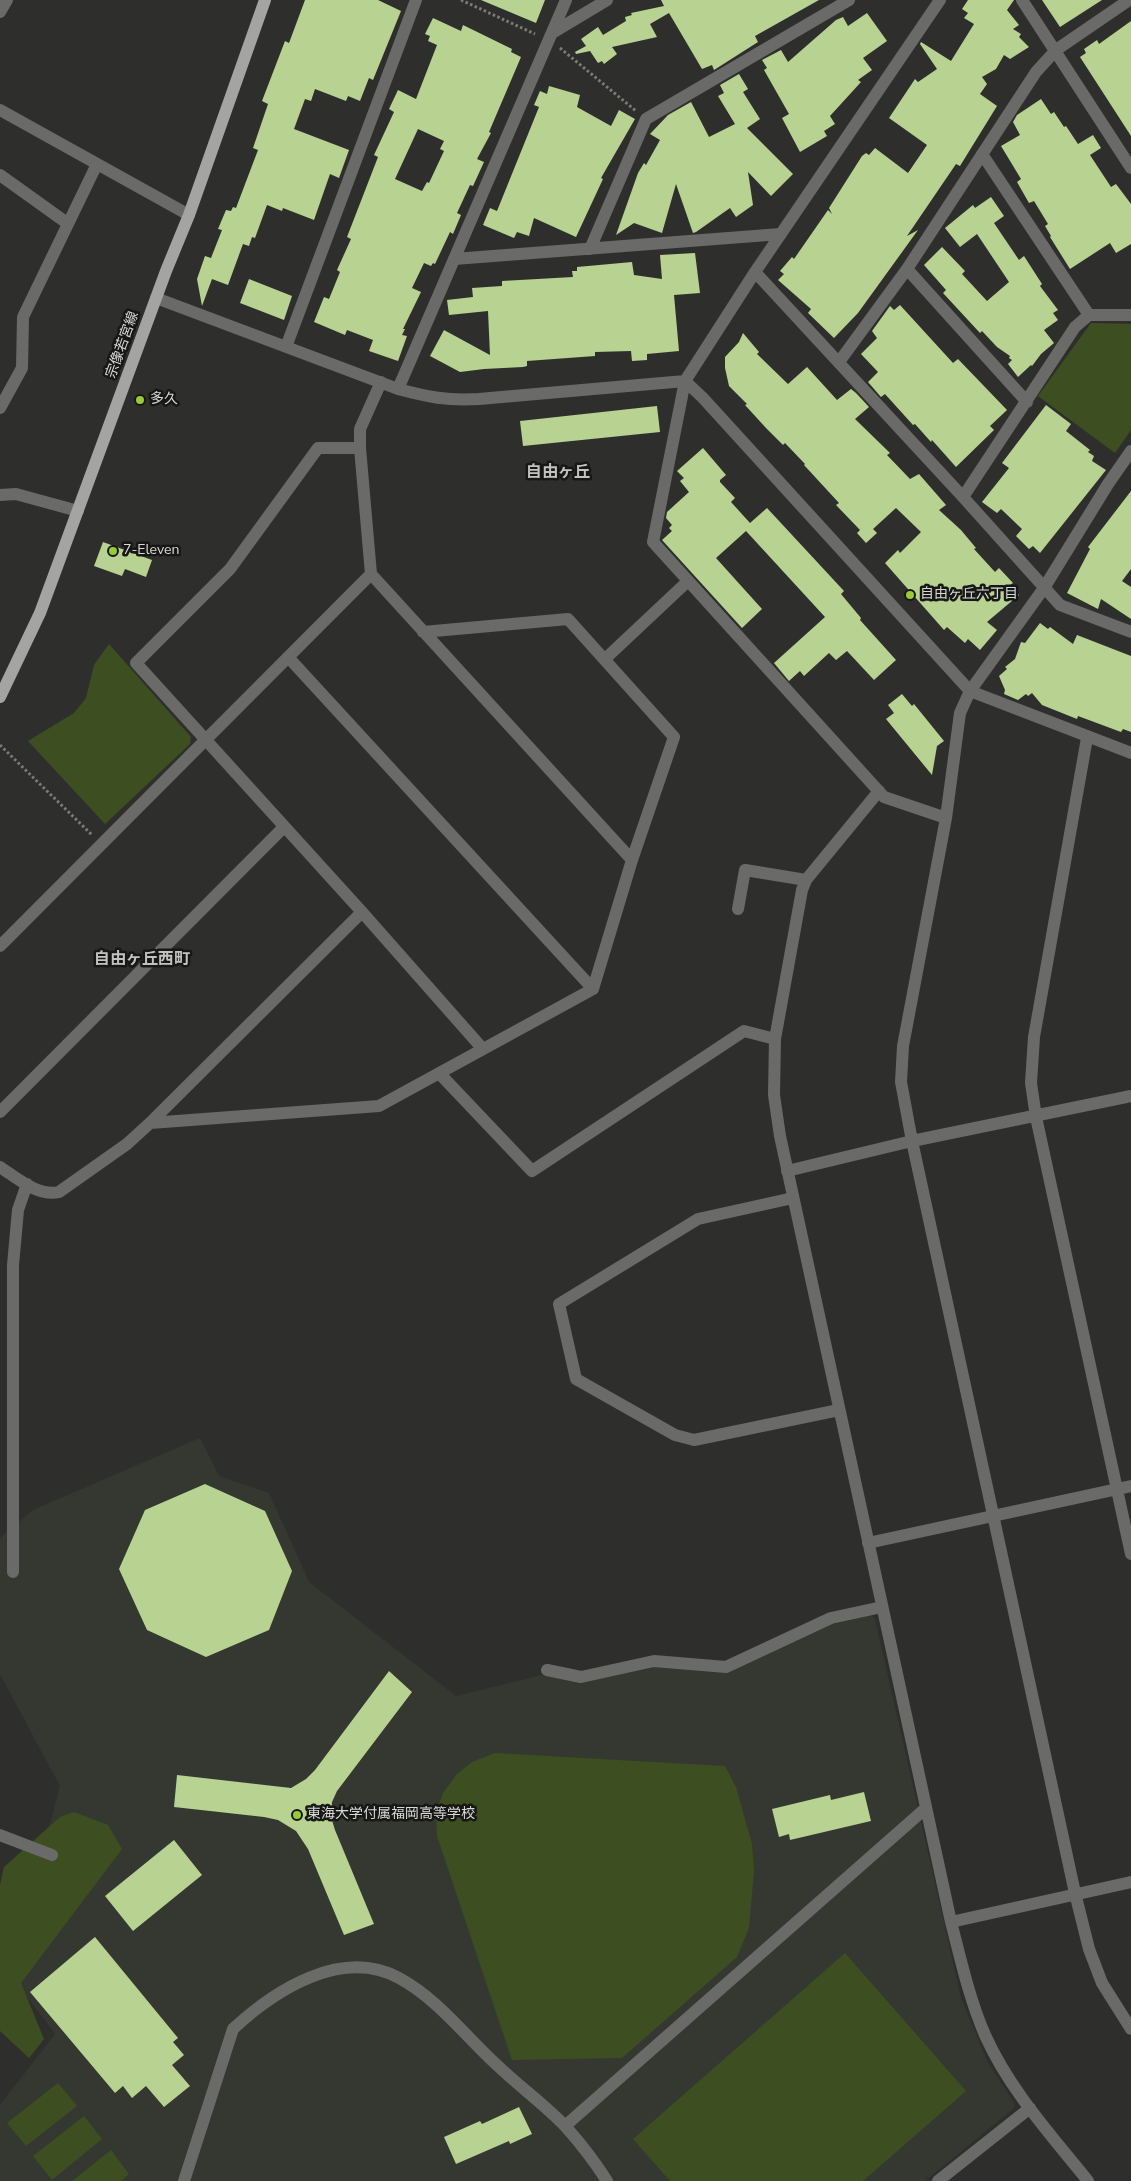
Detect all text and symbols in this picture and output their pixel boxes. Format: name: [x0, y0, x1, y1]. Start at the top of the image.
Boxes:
street label: 宗像若宮線: [103, 309, 143, 381]
place label: 多久: [150, 392, 178, 408]
marker: 多久: [134, 394, 146, 406]
district label: 自由ヶ丘: [526, 463, 590, 483]
place label: 7-Eleven: [123, 543, 179, 559]
marker: 7-Eleven: [107, 545, 119, 557]
place label: 自由ヶ丘六丁目: [920, 587, 1018, 603]
marker: 自由ヶ丘六丁目: [904, 589, 916, 601]
district label: 自由ヶ丘西町: [94, 950, 190, 970]
place label: 東海大学付属福岡高等学校: [307, 1807, 475, 1823]
marker: 東海大学付属福岡高等学校: [291, 1809, 303, 1821]

